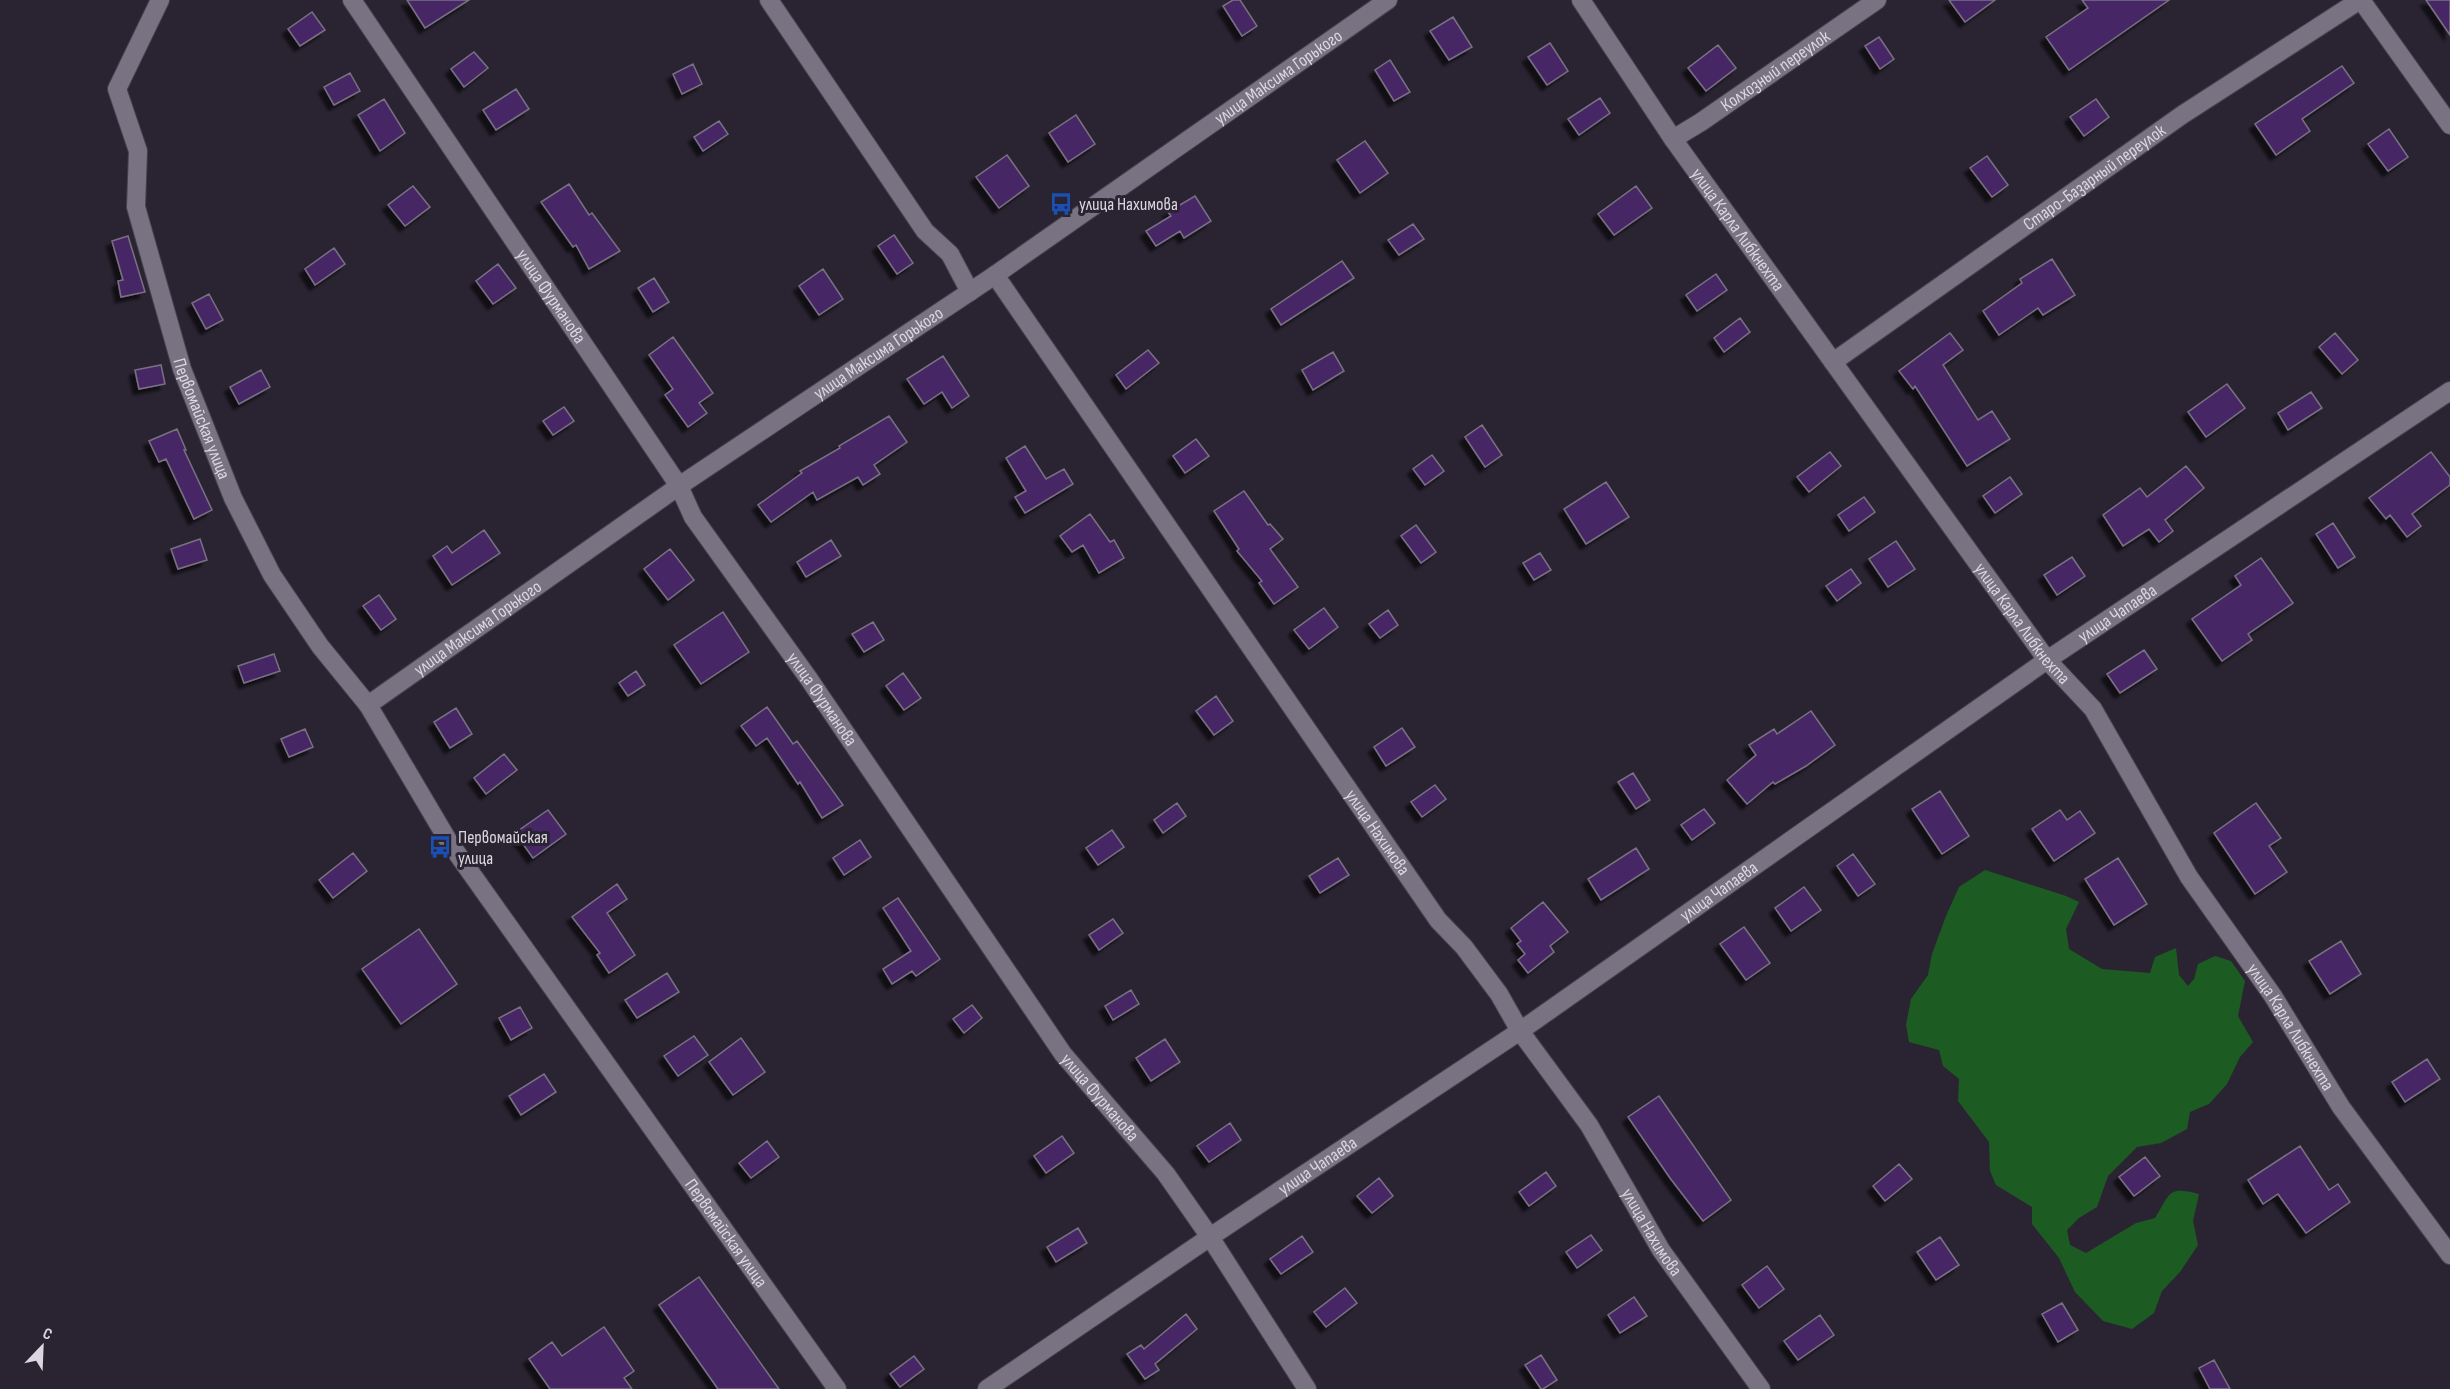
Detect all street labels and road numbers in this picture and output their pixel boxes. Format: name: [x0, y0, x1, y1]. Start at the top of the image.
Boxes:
street label: улица Максима Горького: [1210, 25, 1346, 129]
street label: Колхозный переулок: [1717, 25, 1834, 116]
street label: Старо-Базарный переулок: [2019, 119, 2170, 235]
street label: улица Карла Либкнехта: [1687, 164, 1789, 295]
street label: улица Фурманова: [512, 245, 590, 347]
street label: улица Максима Горького: [810, 302, 947, 404]
street label: Первомайская улица: [169, 356, 235, 482]
street label: улица Карла Либкнехта: [1970, 559, 2075, 688]
street label: улица Максима Горького: [410, 576, 545, 680]
street label: улица Чапаева: [2074, 579, 2161, 647]
street label: улица Фурманова: [783, 648, 862, 750]
street label: улица Нахимова: [1341, 785, 1414, 879]
street label: улица Чапаева: [1676, 857, 1762, 926]
street label: улица Карла Либкнехта: [2243, 959, 2339, 1094]
street label: улица Фурманова: [1057, 1049, 1144, 1146]
street label: улица Чапаева: [1274, 1132, 1361, 1199]
street label: Первомайская улица: [681, 1175, 772, 1291]
street label: улица Нахимова: [1617, 1185, 1687, 1280]

